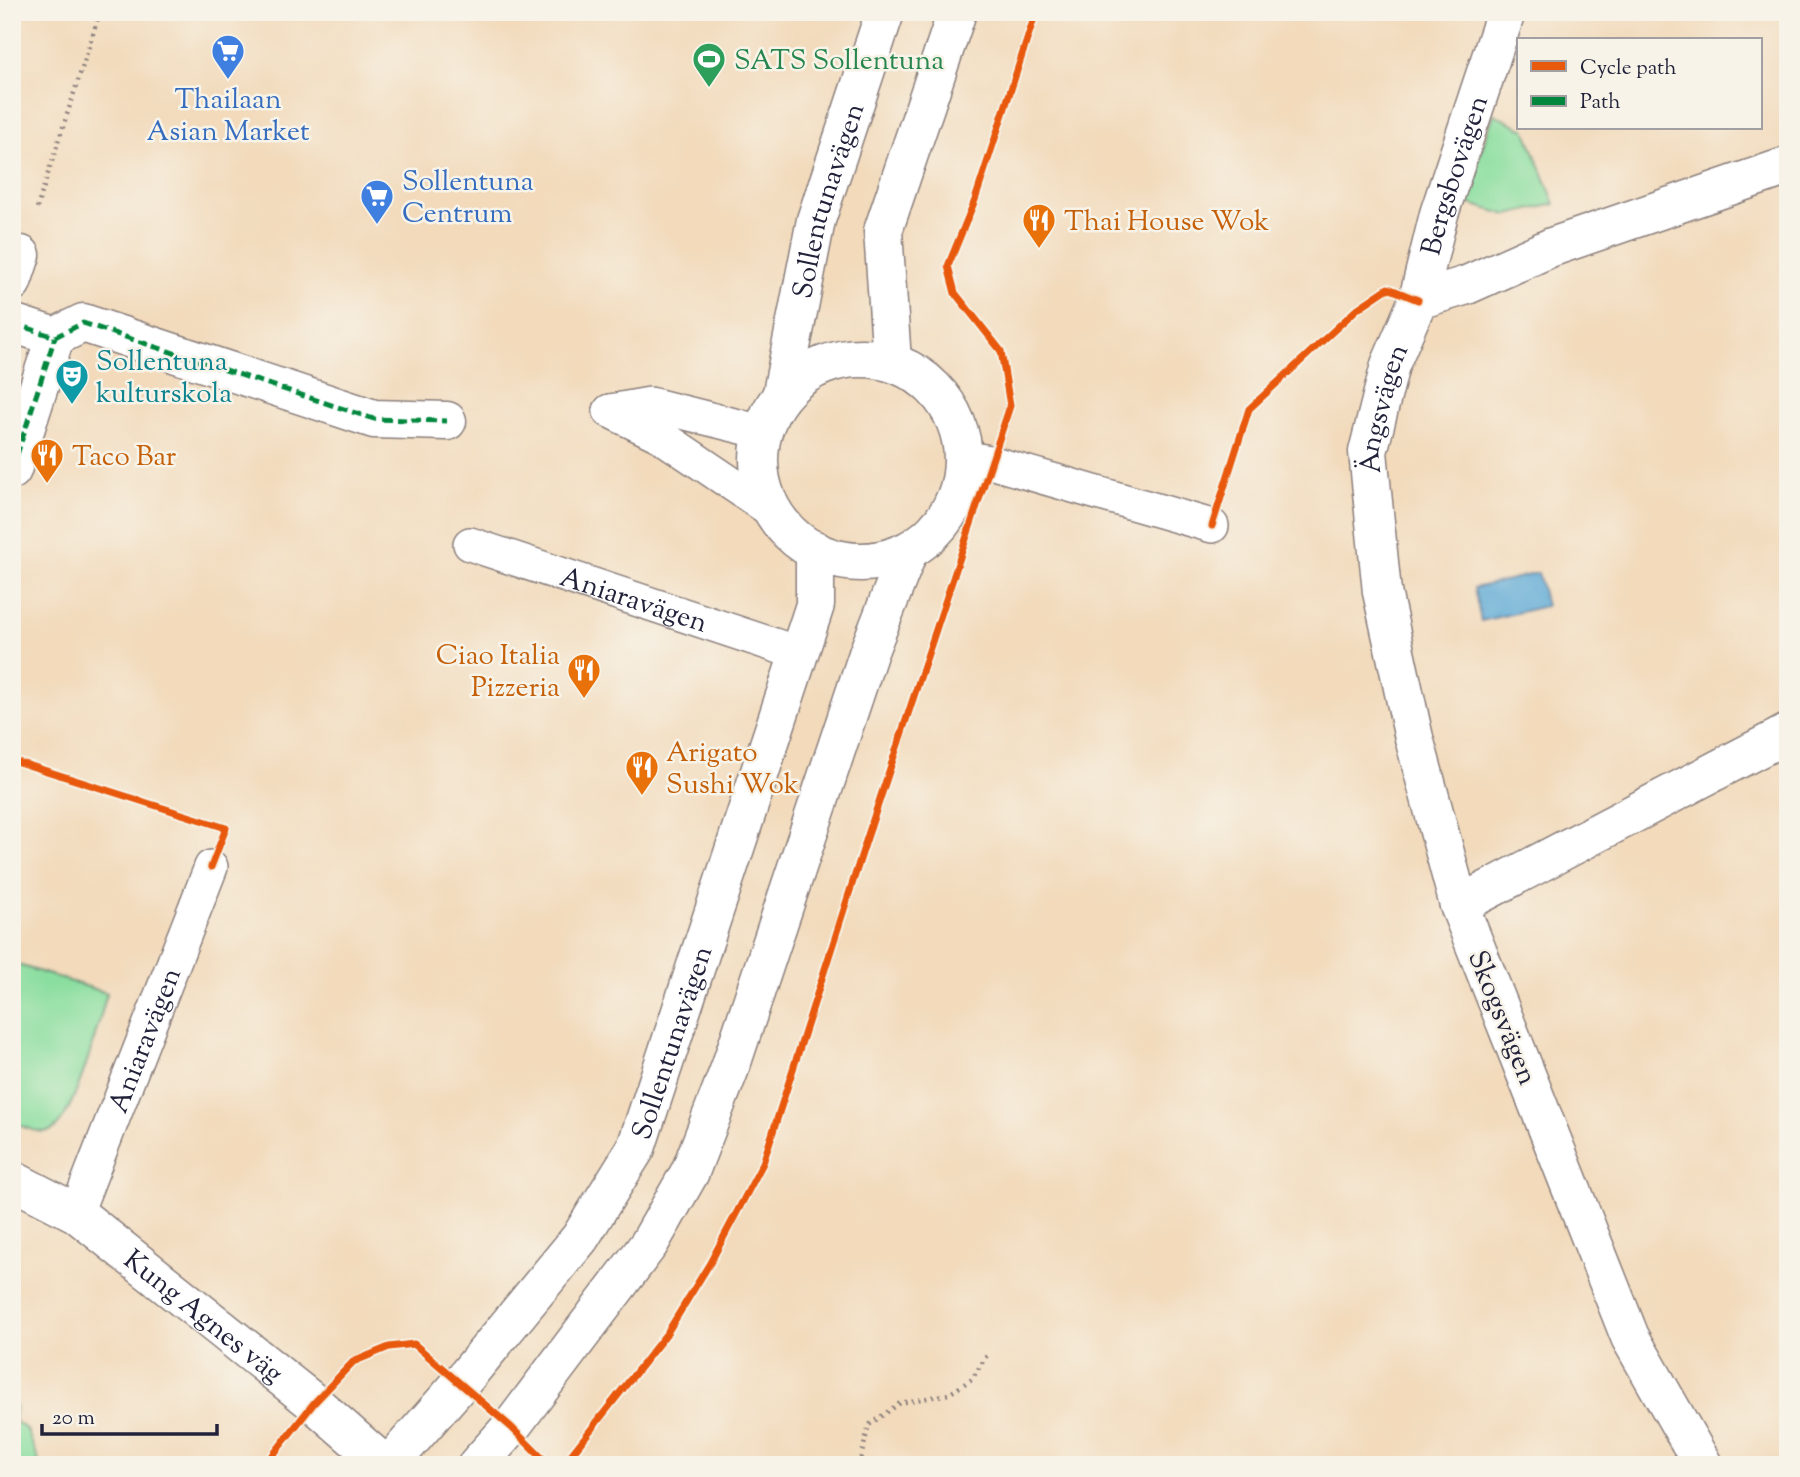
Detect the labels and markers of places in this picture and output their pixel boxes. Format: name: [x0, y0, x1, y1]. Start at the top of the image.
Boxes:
supermarket icon: Thailaan Asian Market: [209, 32, 247, 81]
sports icon: SATS Sollentuna: [690, 40, 728, 89]
place label: SATS Sollentuna: [734, 42, 944, 82]
place label: Thailaan Asian Market: [147, 81, 310, 153]
place label: Sollentuna Centrum: [402, 163, 534, 235]
supermarket icon: Sollentuna Centrum: [358, 177, 396, 226]
restaurant icon: Thai House Wok: [1020, 201, 1058, 250]
place label: Thai House Wok: [1064, 203, 1269, 243]
place label: Sollentuna kulturskola: [96, 343, 232, 415]
theatre icon: Sollentuna kulturskola: [53, 357, 91, 406]
restaurant icon: Taco Bar: [28, 436, 66, 485]
place label: Taco Bar: [72, 438, 177, 478]
place label: Ciao Italia Pizzeria: [436, 637, 560, 709]
restaurant icon: Ciao Italia Pizzeria: [565, 651, 603, 700]
place label: Arigato Sushi Wok: [666, 734, 799, 806]
restaurant icon: Arigato Sushi Wok: [623, 748, 661, 797]

